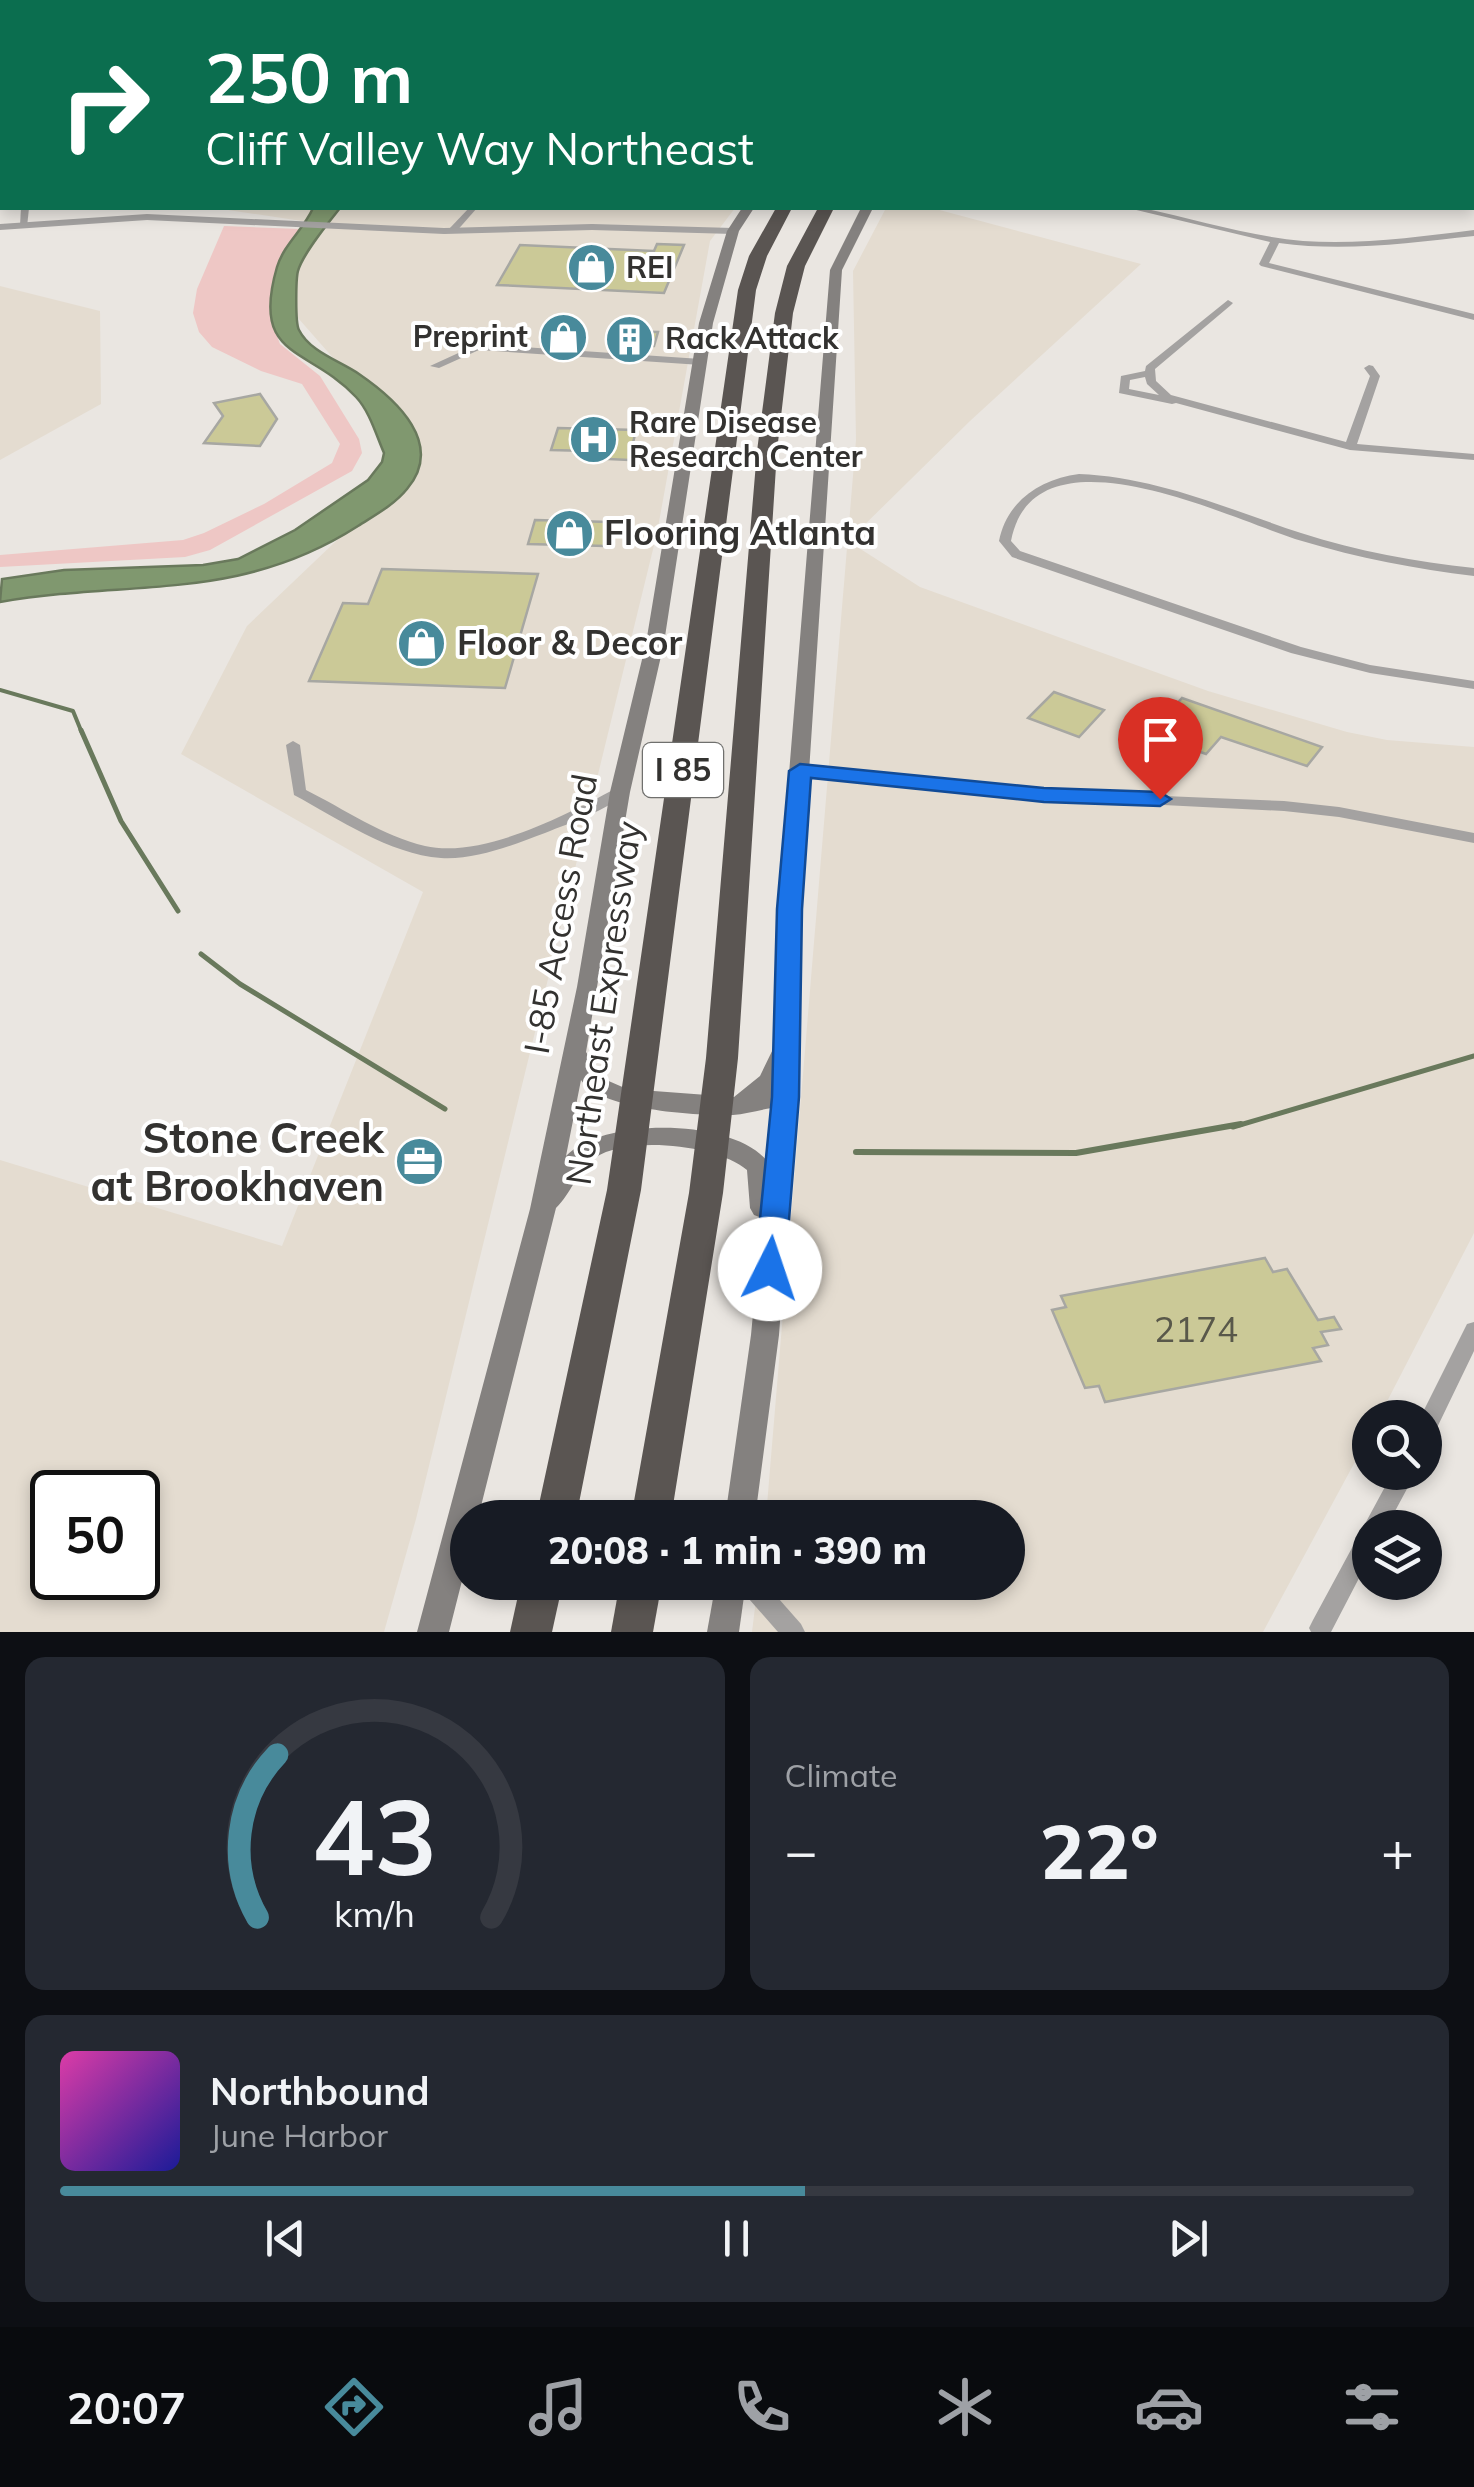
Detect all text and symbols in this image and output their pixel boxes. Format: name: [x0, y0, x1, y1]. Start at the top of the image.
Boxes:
text: 250 m: [205, 33, 413, 121]
icon: right: [40, 40, 170, 170]
text: Cliff Valley Way Northeast: [205, 120, 754, 176]
shop icon: REI: [565, 242, 617, 294]
place label: REI: [626, 248, 673, 286]
shop icon: Preprint: [537, 311, 589, 363]
building icon: Rack Attack: [604, 313, 656, 365]
place label: Preprint: [413, 317, 528, 355]
place label: Rack Attack: [665, 319, 840, 357]
place label: Rare Disease Research Center: [629, 403, 863, 475]
hospital icon: Rare Disease Research Center: [568, 414, 620, 466]
shop icon: Flooring Atlanta: [543, 507, 595, 559]
place label: Flooring Atlanta: [604, 510, 876, 554]
shop icon: Floor & Decor: [396, 617, 448, 669]
place label: Floor & Decor: [457, 620, 682, 664]
pin: [1118, 697, 1203, 800]
icon: arrive: [1133, 712, 1188, 767]
road number: I 85: [643, 743, 723, 797]
street label: I-85 Access Road: [514, 770, 606, 1057]
street label: Northeast Expressway: [556, 818, 650, 1188]
place label: Stone Creek at Brookhaven: [91, 1111, 385, 1212]
office icon: Stone Creek at Brookhaven: [393, 1136, 445, 1188]
position arrow: [718, 1217, 822, 1321]
house number: 2174: [1154, 1307, 1238, 1351]
map controls: [1352, 1400, 1442, 1600]
button: search: [1352, 1400, 1442, 1490]
speed limit sign: 50: [30, 1470, 160, 1600]
button: layers: [1352, 1510, 1442, 1600]
text: 20:08 · 1 min · 390 m: [548, 1526, 927, 1574]
text: Climate: [785, 1755, 897, 1795]
text: 43: [312, 1770, 437, 1901]
text: 22°: [1040, 1804, 1159, 1898]
text: −: [785, 1816, 818, 1885]
text: +: [1381, 1816, 1414, 1885]
text: km/h: [334, 1891, 415, 1936]
text: Northbound: [210, 2067, 430, 2115]
text: June Harbor: [210, 2115, 388, 2155]
icon: previous: [258, 2211, 313, 2266]
icon: pause: [709, 2211, 764, 2266]
icon: next: [1161, 2211, 1216, 2266]
icon: directions: [319, 2372, 389, 2442]
icon: music: [523, 2372, 593, 2442]
icon: phone: [727, 2372, 797, 2442]
icon: climate: [930, 2372, 1000, 2442]
icon: car: [1134, 2372, 1204, 2442]
icon: filters: [1337, 2372, 1407, 2442]
text: 20:07: [67, 2379, 186, 2435]

